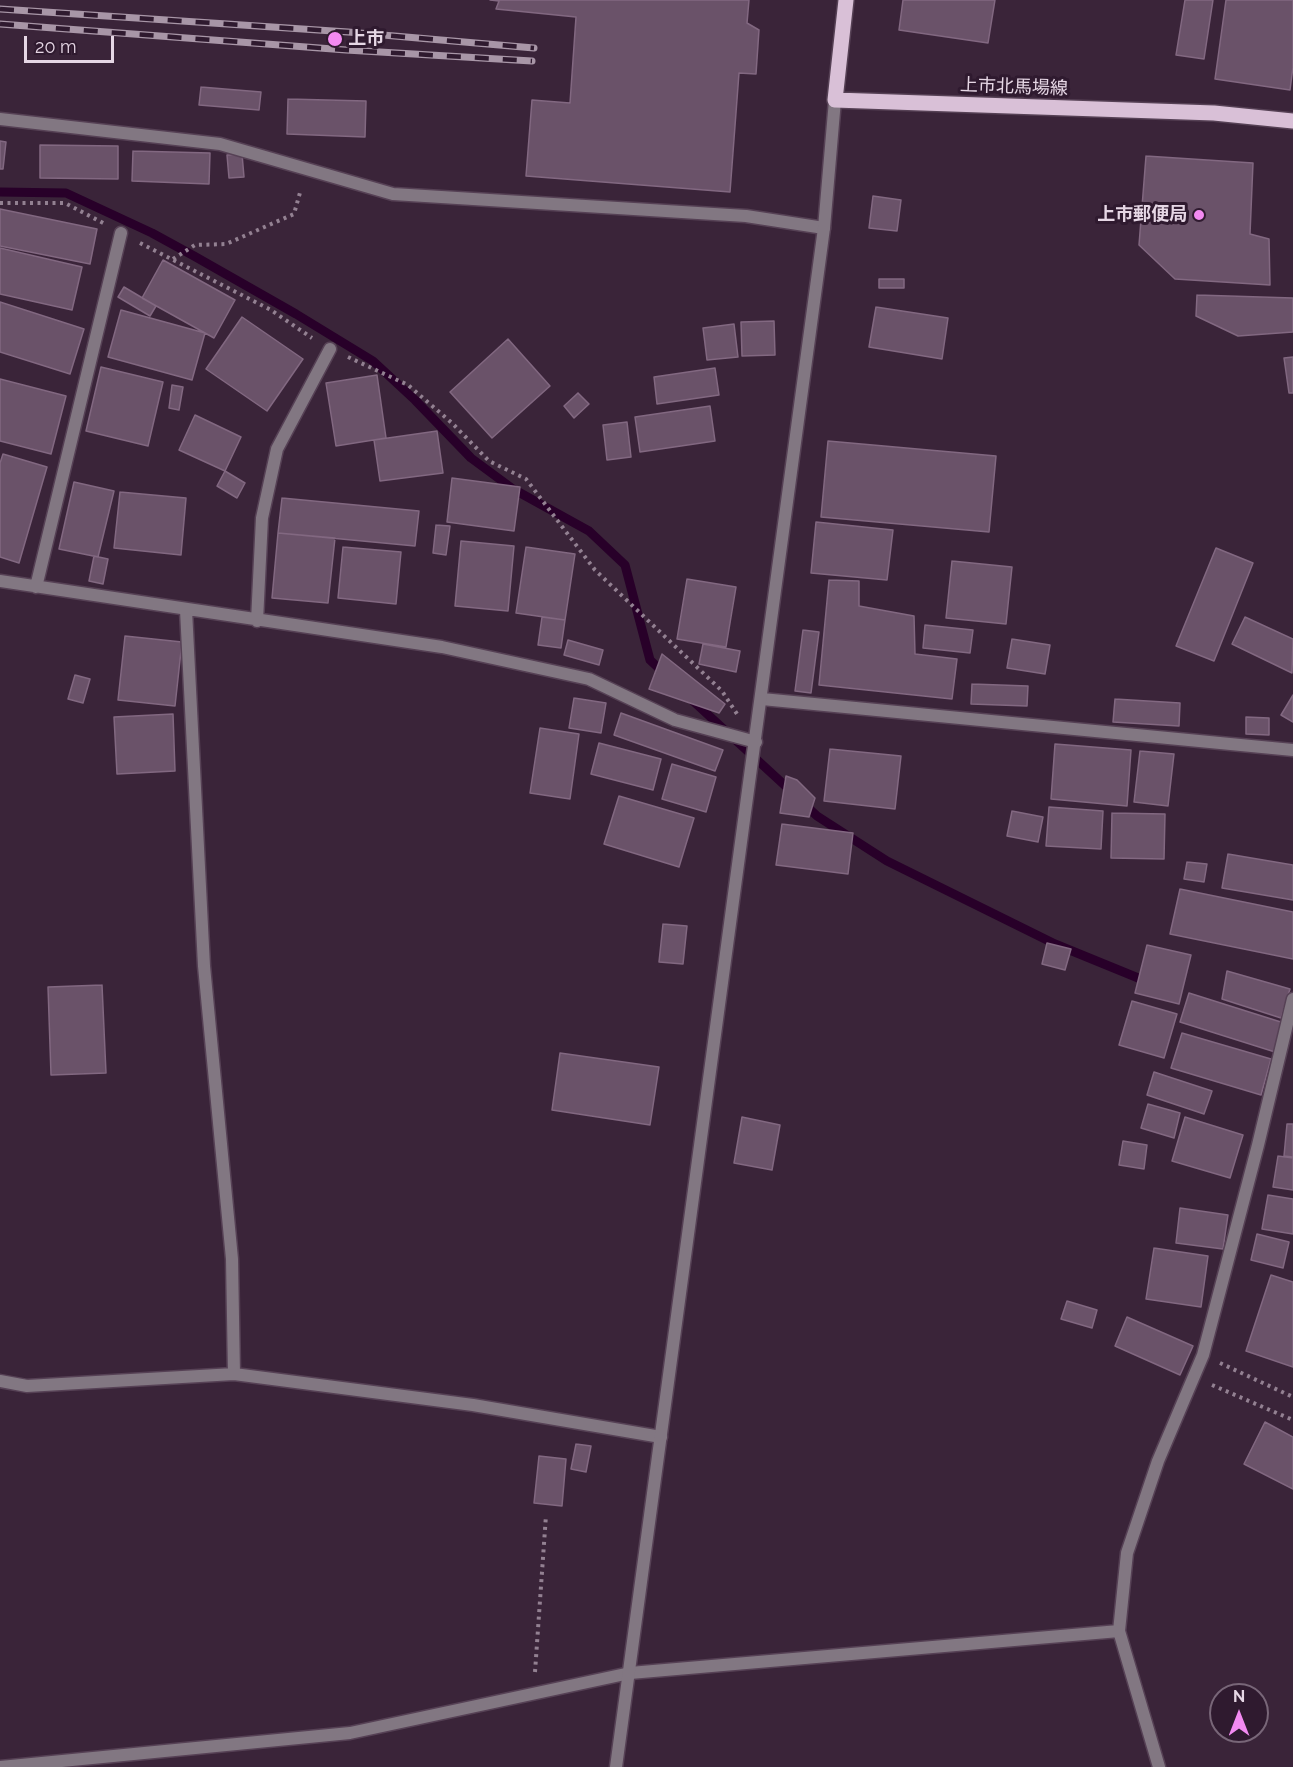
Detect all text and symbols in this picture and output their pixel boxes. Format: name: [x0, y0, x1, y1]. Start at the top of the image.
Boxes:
scale bar: [27, 24, 117, 62]
place label: 上市: [348, 28, 384, 50]
marker: 上市: [326, 30, 344, 48]
text: 20 m: [35, 36, 77, 57]
street label: 上市北馬場線: [960, 74, 1068, 100]
place label: 上市郵便局: [1097, 204, 1187, 226]
marker: 上市郵便局: [1192, 208, 1206, 222]
north arrow: [1209, 1683, 1269, 1743]
text: N: [1233, 1687, 1245, 1706]

